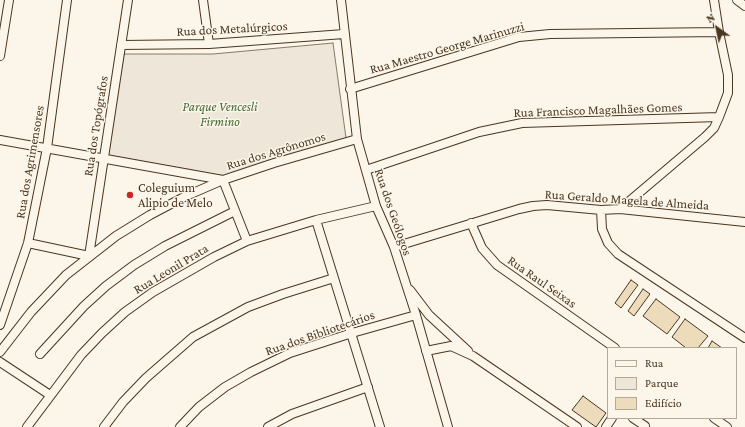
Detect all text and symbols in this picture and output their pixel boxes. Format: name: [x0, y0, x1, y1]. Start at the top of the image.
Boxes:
north arrow: [697, 8, 737, 48]
text: N: [704, 11, 717, 25]
street label: Rua dos Metalúrgicos: [176, 18, 288, 40]
street label: Rua Maestro George Marinuzzi: [368, 18, 526, 78]
street label: Rua dos Topógrafos: [80, 75, 112, 177]
park label: Parque Vencesli Firmino: [183, 99, 257, 130]
street label: Rua Francisco Magalhães Gomes: [513, 99, 683, 121]
street label: Rua dos Agrimensores: [12, 104, 48, 220]
street label: Rua dos Agrônomos: [224, 128, 328, 174]
street label: Rua dos Geólogos: [371, 166, 415, 258]
place label: Coleguium Alipio de Melo: [138, 180, 213, 211]
street label: Rua Geraldo Magela de Almeida: [544, 186, 710, 214]
marker: Coleguium Alipio de Melo: [125, 190, 135, 200]
street label: Rua Leonil Prata: [131, 241, 211, 297]
street label: Rua Raul Seixas: [505, 252, 579, 312]
street label: Rua dos Bibliotecários: [263, 307, 377, 359]
legend: [607, 347, 737, 419]
text: Rua: [645, 356, 663, 370]
text: Parque: [645, 376, 678, 390]
text: Edifício: [645, 396, 682, 410]

